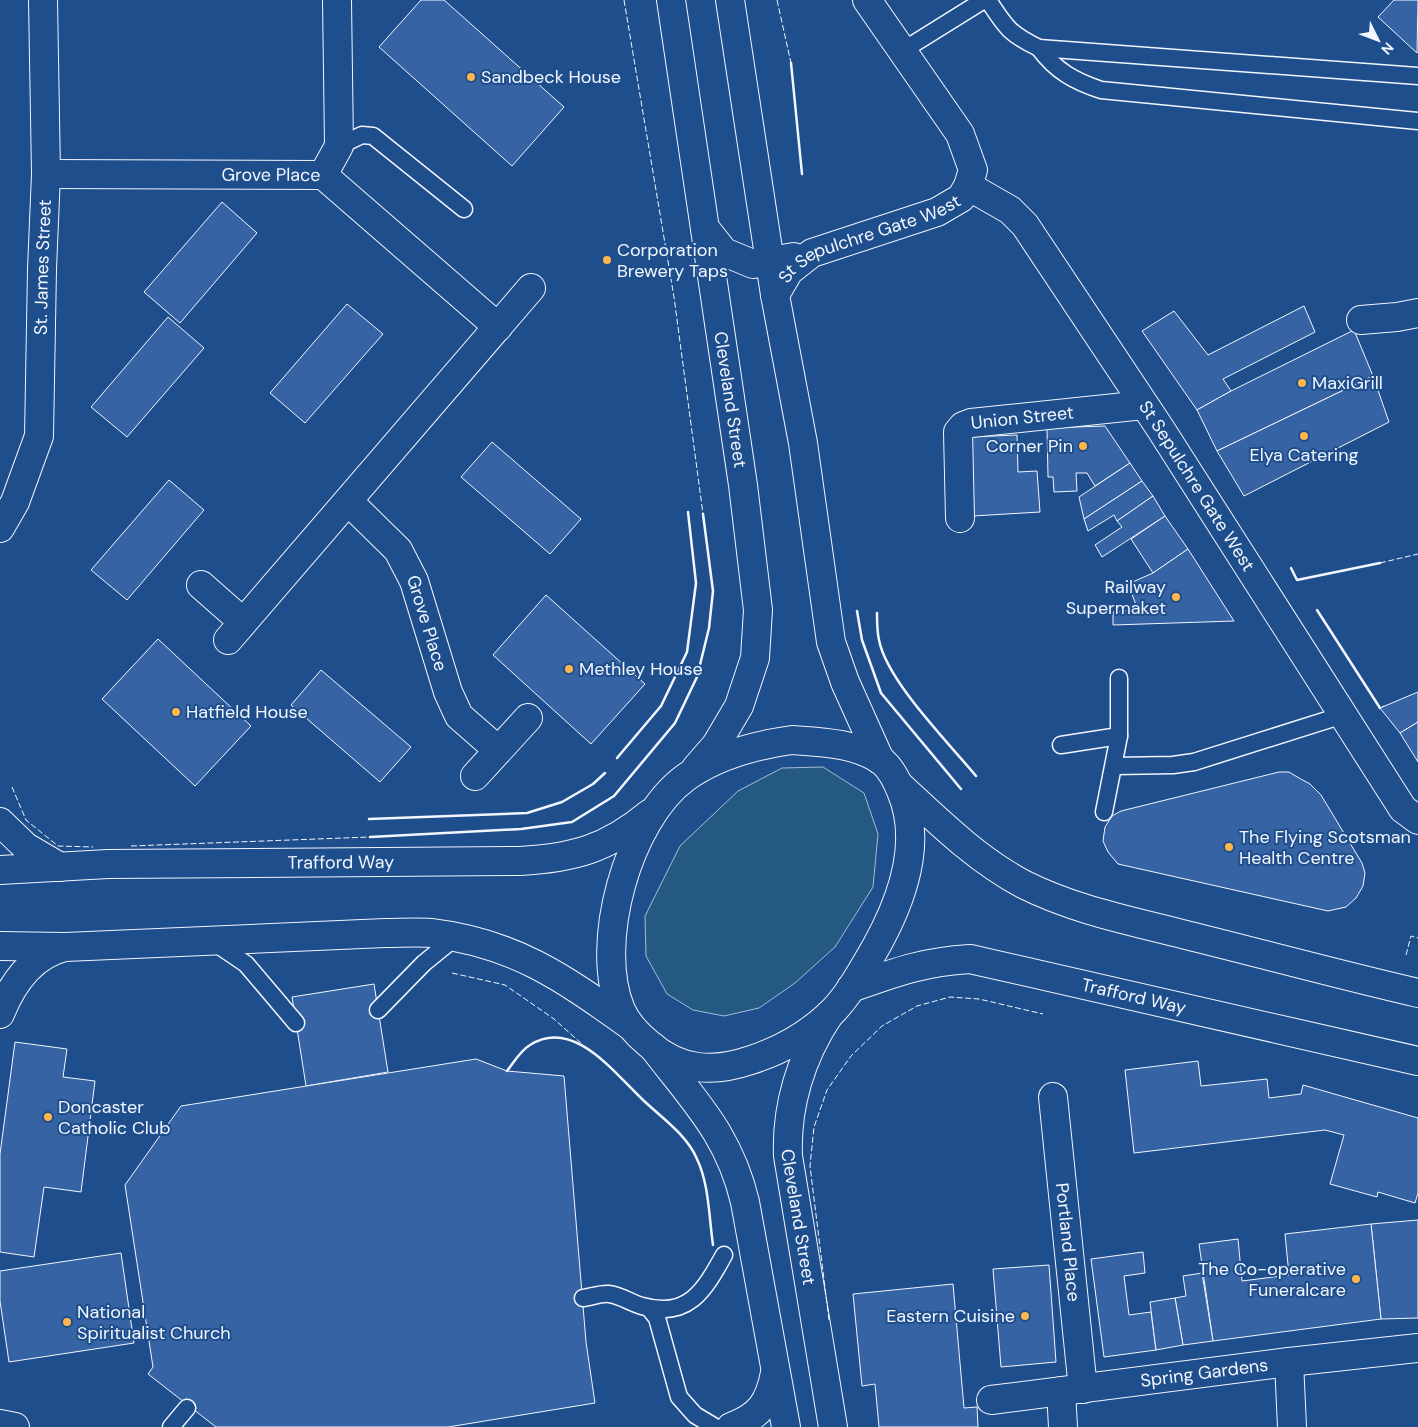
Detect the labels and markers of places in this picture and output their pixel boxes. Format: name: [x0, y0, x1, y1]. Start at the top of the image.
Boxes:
place label: Sandbeck House: [481, 65, 621, 89]
marker: Sandbeck House: [465, 71, 477, 83]
place label: Corporation Brewery Taps: [617, 238, 728, 283]
marker: Corporation Brewery Taps: [601, 254, 613, 266]
place label: MaxiGrill: [1312, 371, 1383, 395]
marker: MaxiGrill: [1296, 377, 1308, 389]
marker: Elya Catering: [1298, 430, 1310, 442]
place label: Corner Pin: [986, 434, 1073, 458]
marker: Corner Pin: [1077, 440, 1089, 452]
place label: Elya Catering: [1249, 443, 1359, 467]
place label: Railway Supermaket: [1066, 575, 1166, 620]
marker: Railway Supermaket: [1170, 591, 1182, 603]
place label: Methley House: [579, 657, 703, 681]
marker: Methley House: [563, 663, 575, 675]
place label: Hatfield House: [186, 700, 308, 724]
marker: Hatfield House: [170, 706, 182, 718]
place label: The Flying Scotsman Health Centre: [1239, 825, 1411, 870]
marker: The Flying Scotsman Health Centre: [1223, 841, 1235, 853]
place label: Doncaster Catholic Club: [58, 1095, 170, 1140]
marker: Doncaster Catholic Club: [42, 1111, 54, 1123]
place label: The Co-operative Funeralcare: [1198, 1257, 1346, 1302]
marker: The Co-operative Funeralcare: [1350, 1273, 1362, 1285]
place label: National Spiritualist Church: [77, 1300, 231, 1345]
place label: Eastern Cuisine: [886, 1304, 1015, 1328]
marker: Eastern Cuisine: [1019, 1310, 1031, 1322]
marker: National Spiritualist Church: [61, 1316, 73, 1328]

